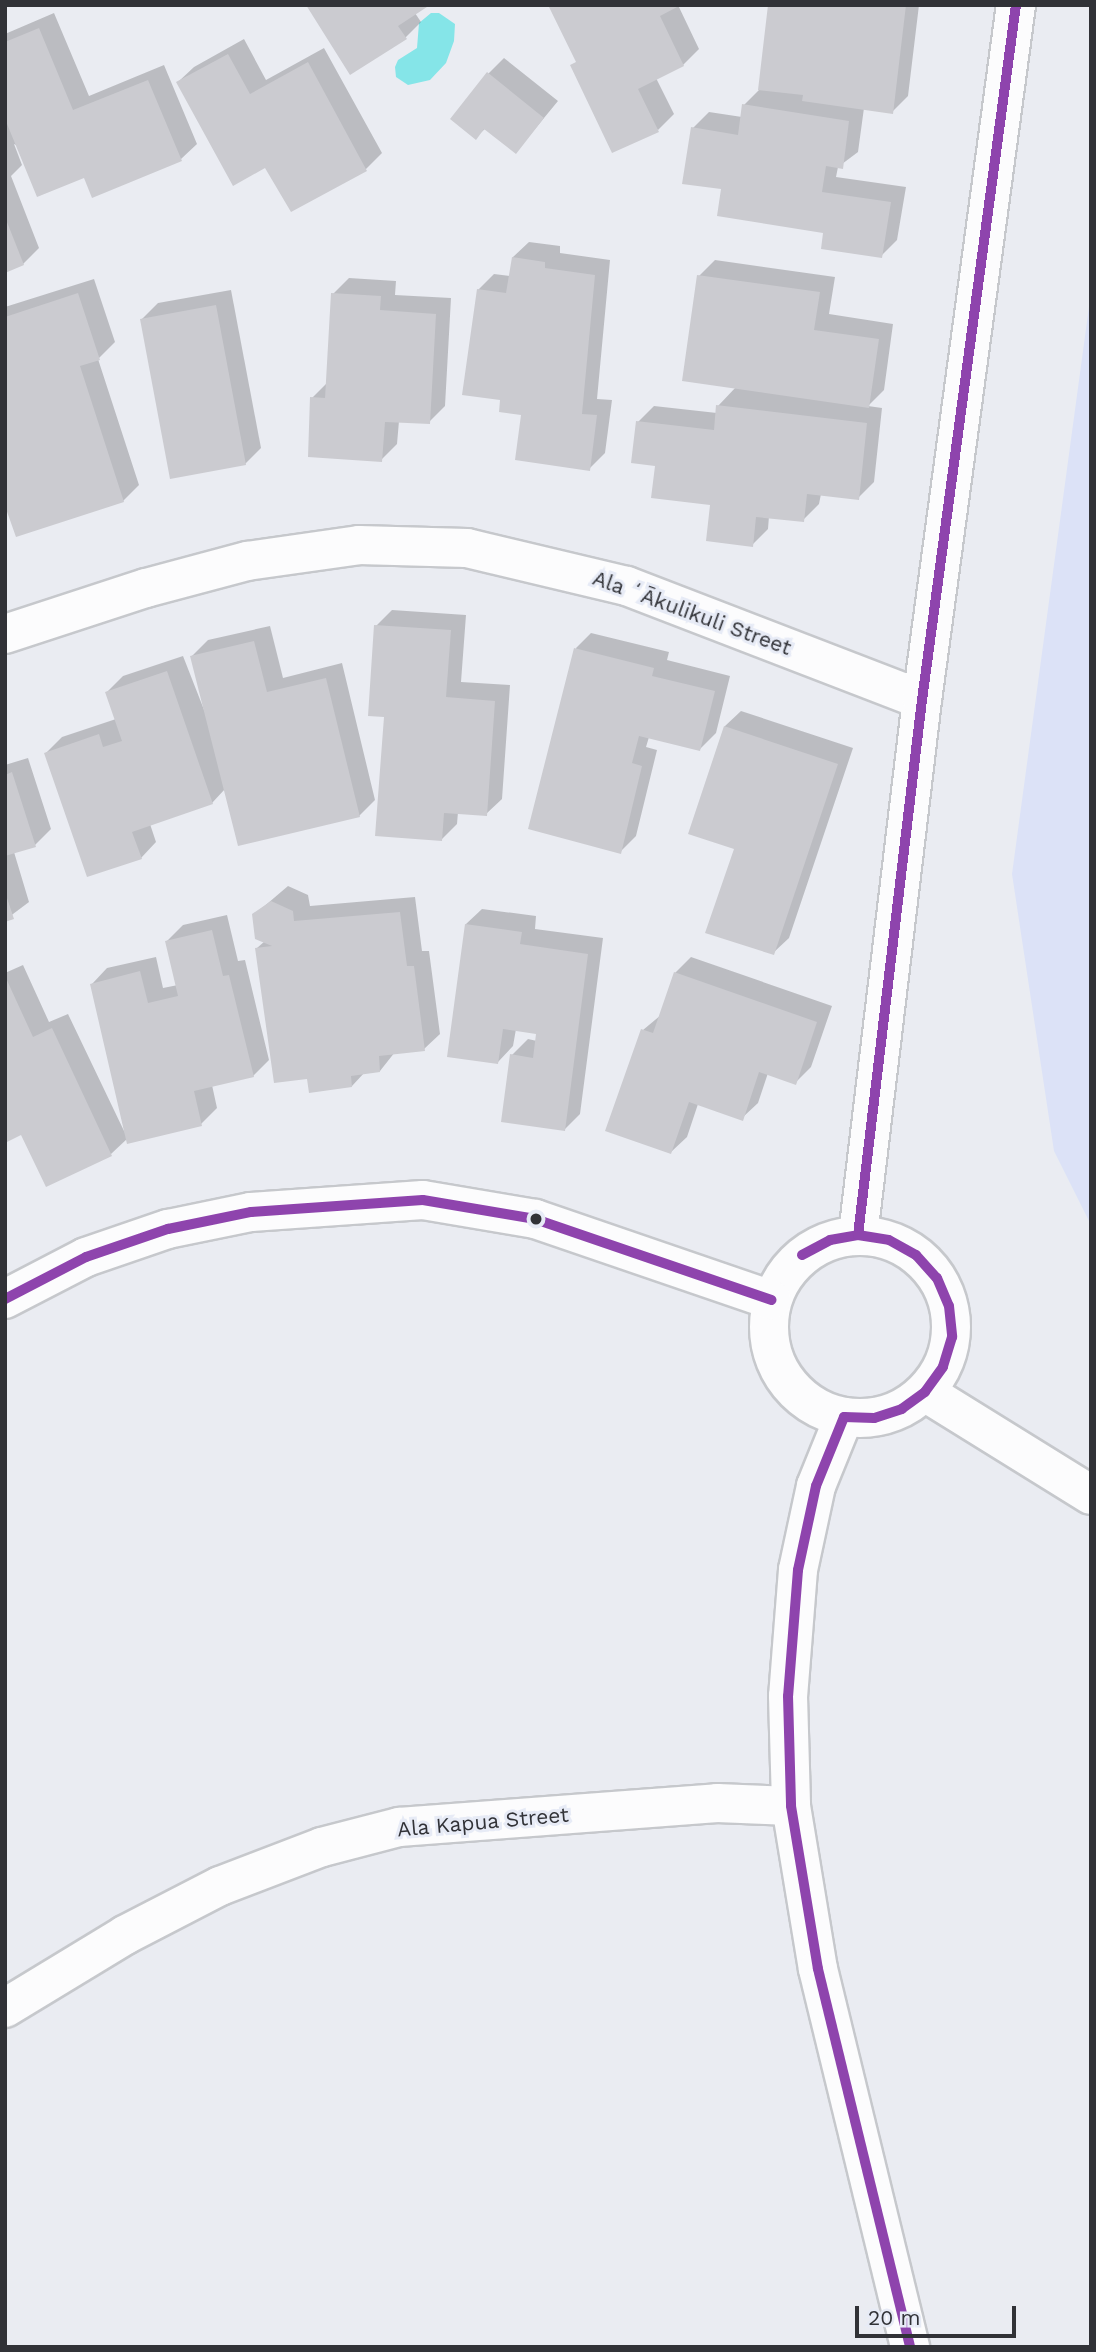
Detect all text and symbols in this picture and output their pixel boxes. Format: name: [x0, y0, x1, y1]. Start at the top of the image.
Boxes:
street label: Ala ʻĀkulikuli Street: [589, 565, 795, 661]
unlabelled marker: [529, 1212, 543, 1226]
street label: Ala Kapua Street: [396, 1802, 570, 1842]
scale bar: [858, 2292, 1019, 2336]
text: 20 m: [868, 2305, 920, 2330]

